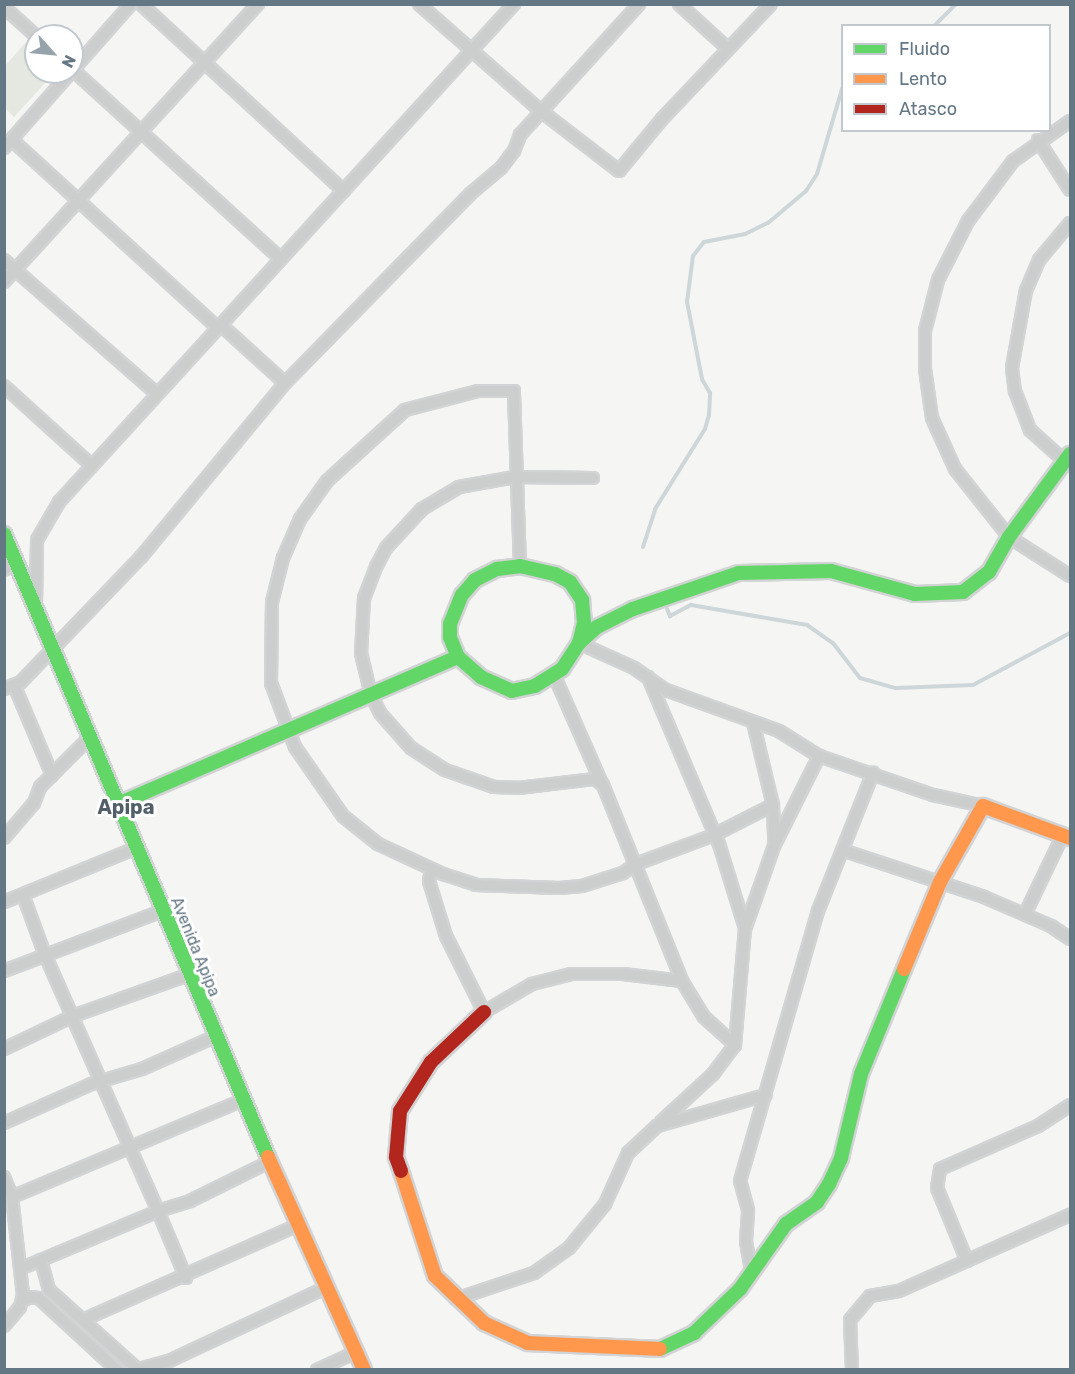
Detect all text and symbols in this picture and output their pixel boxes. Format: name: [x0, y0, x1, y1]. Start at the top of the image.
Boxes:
north arrow: [24, 24, 84, 84]
legend: [841, 24, 1051, 132]
text: Fluido: [899, 38, 950, 60]
text: N: [58, 52, 80, 71]
text: Lento: [899, 68, 947, 90]
text: Atasco: [899, 98, 957, 120]
district label: Apipa: [97, 795, 155, 819]
street label: Avenida Apipa: [166, 894, 224, 1000]

